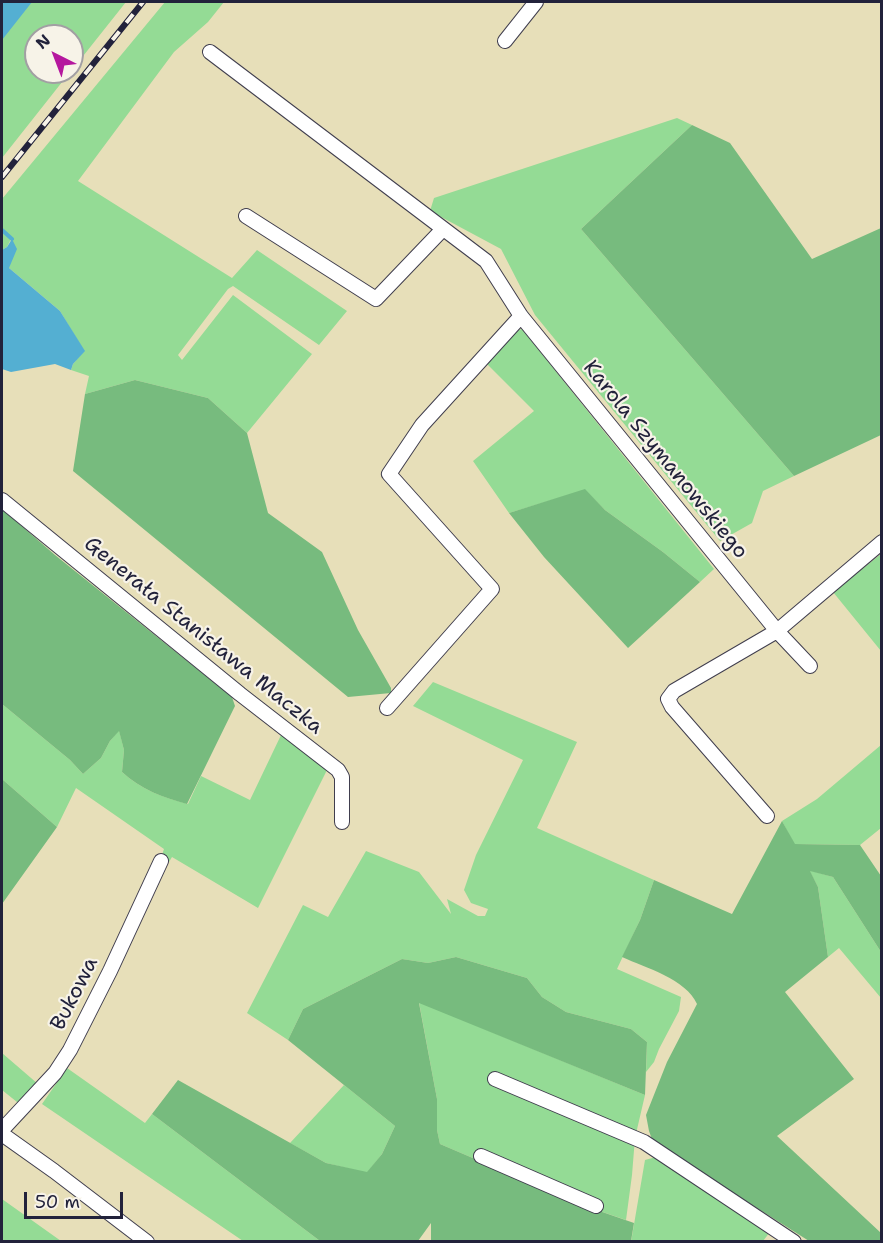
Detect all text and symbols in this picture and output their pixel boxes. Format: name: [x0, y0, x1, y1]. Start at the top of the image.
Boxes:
north arrow: [24, 24, 84, 84]
text: N: [31, 30, 55, 54]
street label: Karola Szymanowskiego: [577, 356, 753, 564]
street label: Generała Stanisława Maczka: [78, 532, 328, 740]
street label: Bukowa: [46, 953, 104, 1035]
scale bar: [27, 1180, 126, 1218]
text: 50 m: [35, 1190, 80, 1214]

